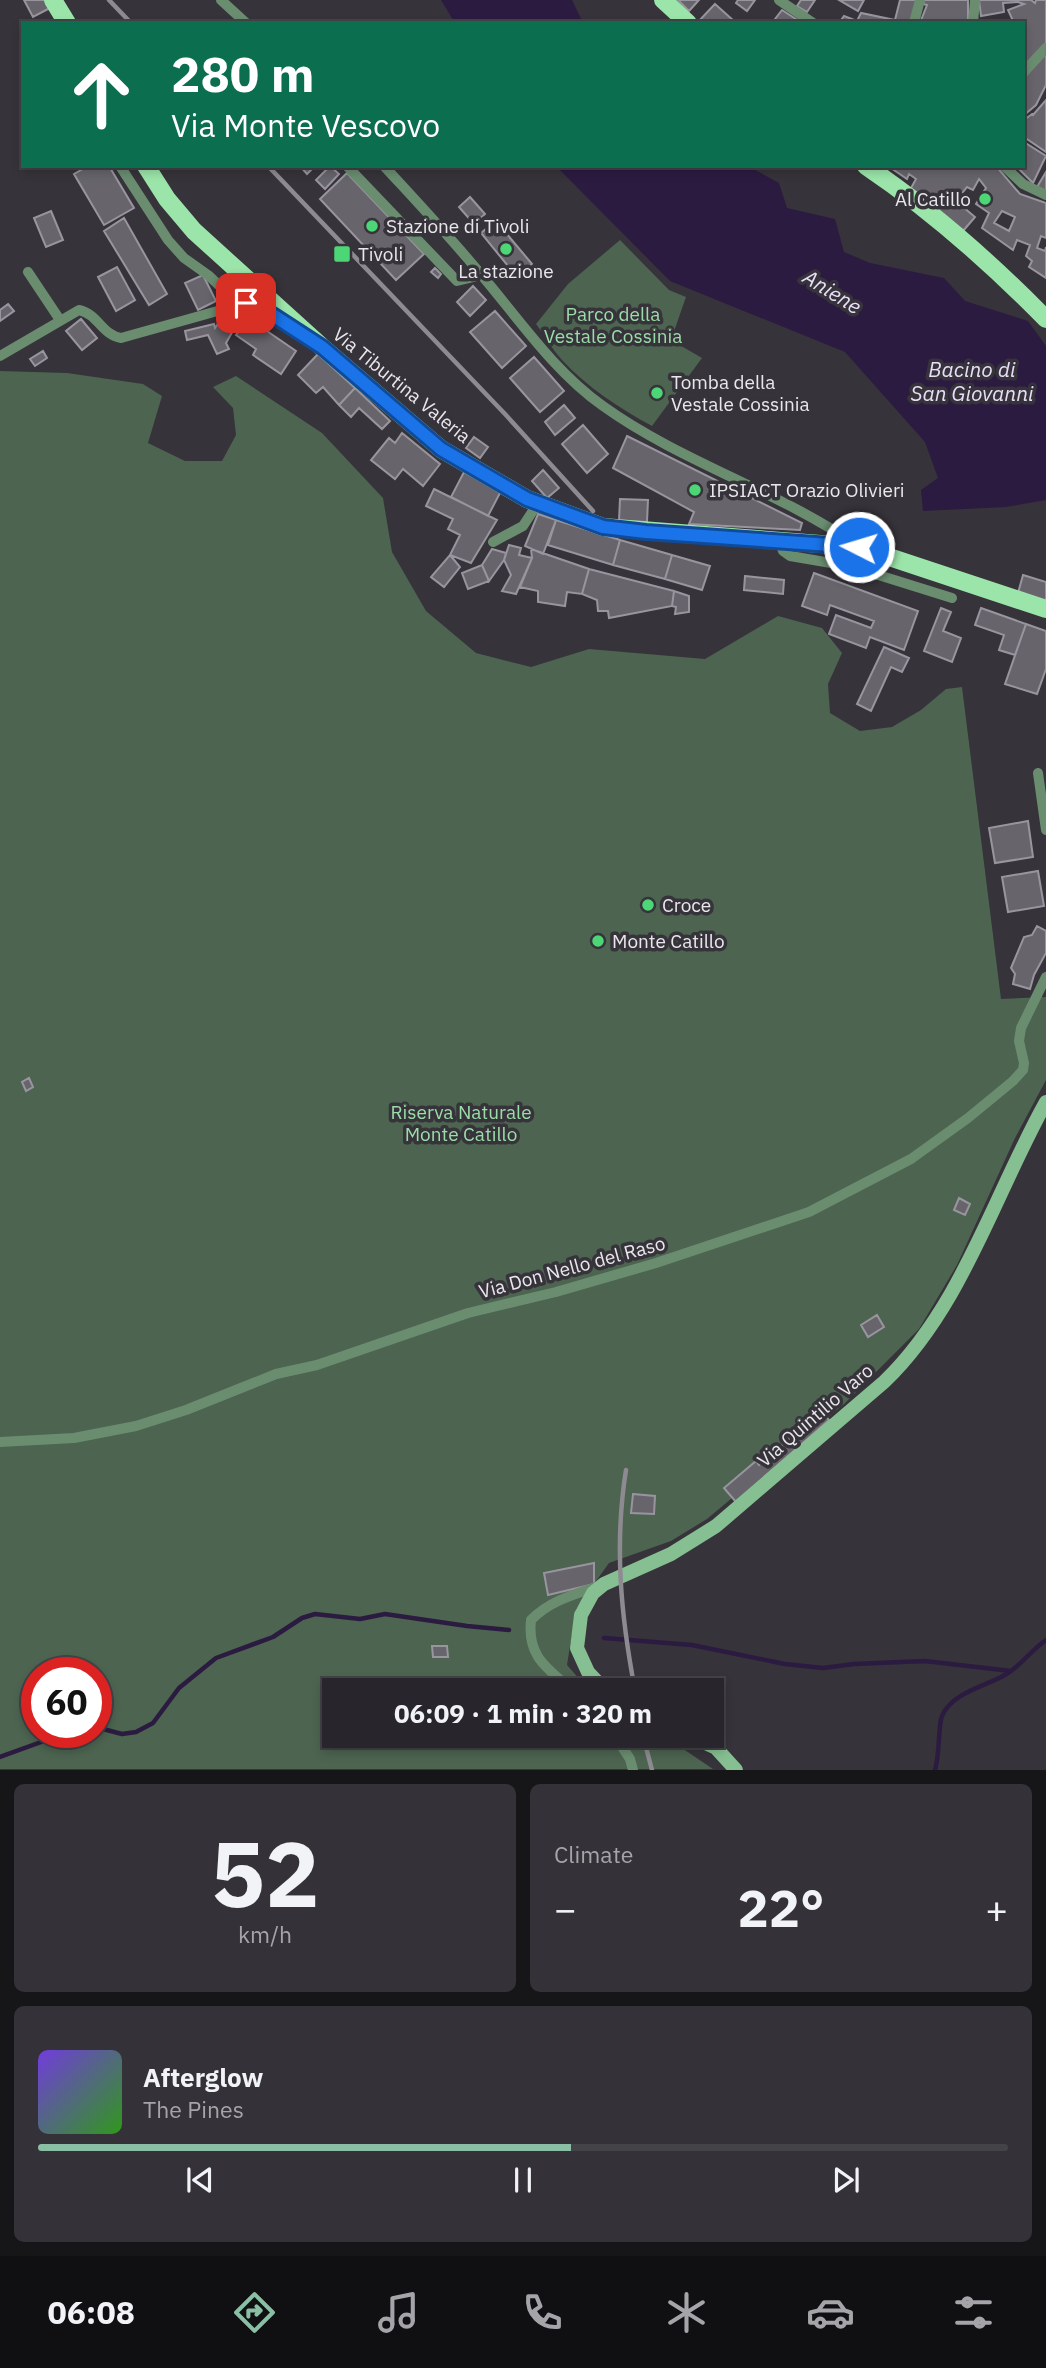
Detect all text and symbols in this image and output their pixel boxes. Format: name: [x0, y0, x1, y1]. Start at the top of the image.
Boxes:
text: 280 m: [171, 42, 315, 105]
icon: ahead: [56, 49, 147, 140]
text: Via Monte Vescovo: [171, 104, 440, 146]
place label: Al Catillo: [895, 187, 971, 211]
marker: Al Catillo: [977, 191, 993, 207]
place label: Stazione di Tivoli: [386, 214, 529, 238]
marker: Stazione di Tivoli: [364, 218, 380, 234]
marker: La stazione: [498, 241, 514, 257]
place label: Tivoli: [358, 242, 403, 266]
marker: Tivoli: [332, 244, 352, 264]
place label: La stazione: [458, 259, 554, 283]
water label: Aniene: [797, 262, 867, 320]
pin: [216, 273, 276, 333]
icon: arrive: [227, 284, 265, 322]
park label: Parco della Vestale Cossinia: [544, 302, 682, 348]
street label: Via Tiburtina Valeria: [328, 322, 476, 448]
water label: Bacino di San Giovanni: [910, 355, 1034, 407]
place label: Tomba della Vestale Cossinia: [671, 370, 810, 416]
marker: Tomba della Vestale Cossinia: [649, 385, 665, 401]
place label: IPSIACT Orazio Olivieri: [709, 478, 905, 502]
marker: IPSIACT Orazio Olivieri: [687, 482, 703, 498]
position arrow: [822, 510, 896, 584]
place label: Croce: [662, 893, 711, 917]
marker: Croce: [640, 897, 656, 913]
place label: Monte Catillo: [612, 929, 725, 953]
marker: Monte Catillo: [590, 933, 606, 949]
park label: Riserva Naturale Monte Catillo: [390, 1100, 532, 1146]
street label: Via Don Nello del Raso: [476, 1231, 668, 1303]
street label: Via Quintilio Varo: [752, 1358, 878, 1472]
speed limit sign: 60: [21, 1657, 112, 1748]
text: 06:09 · 1 min · 320 m: [394, 1696, 652, 1730]
text: 52: [210, 1814, 320, 1932]
text: Climate: [554, 1839, 633, 1869]
text: 22°: [738, 1874, 824, 1941]
text: −: [554, 1884, 577, 1933]
text: +: [985, 1884, 1008, 1933]
text: km/h: [238, 1919, 292, 1949]
text: Afterglow: [143, 2060, 263, 2094]
text: The Pines: [143, 2094, 244, 2124]
icon: previous: [181, 2161, 219, 2199]
icon: pause: [504, 2161, 542, 2199]
icon: next: [827, 2161, 865, 2199]
icon: directions: [230, 2288, 279, 2337]
icon: music: [374, 2288, 423, 2337]
icon: phone: [518, 2288, 567, 2337]
icon: climate: [662, 2288, 711, 2337]
icon: car: [806, 2288, 855, 2337]
icon: filters: [949, 2288, 998, 2337]
text: 06:08: [47, 2291, 135, 2333]

